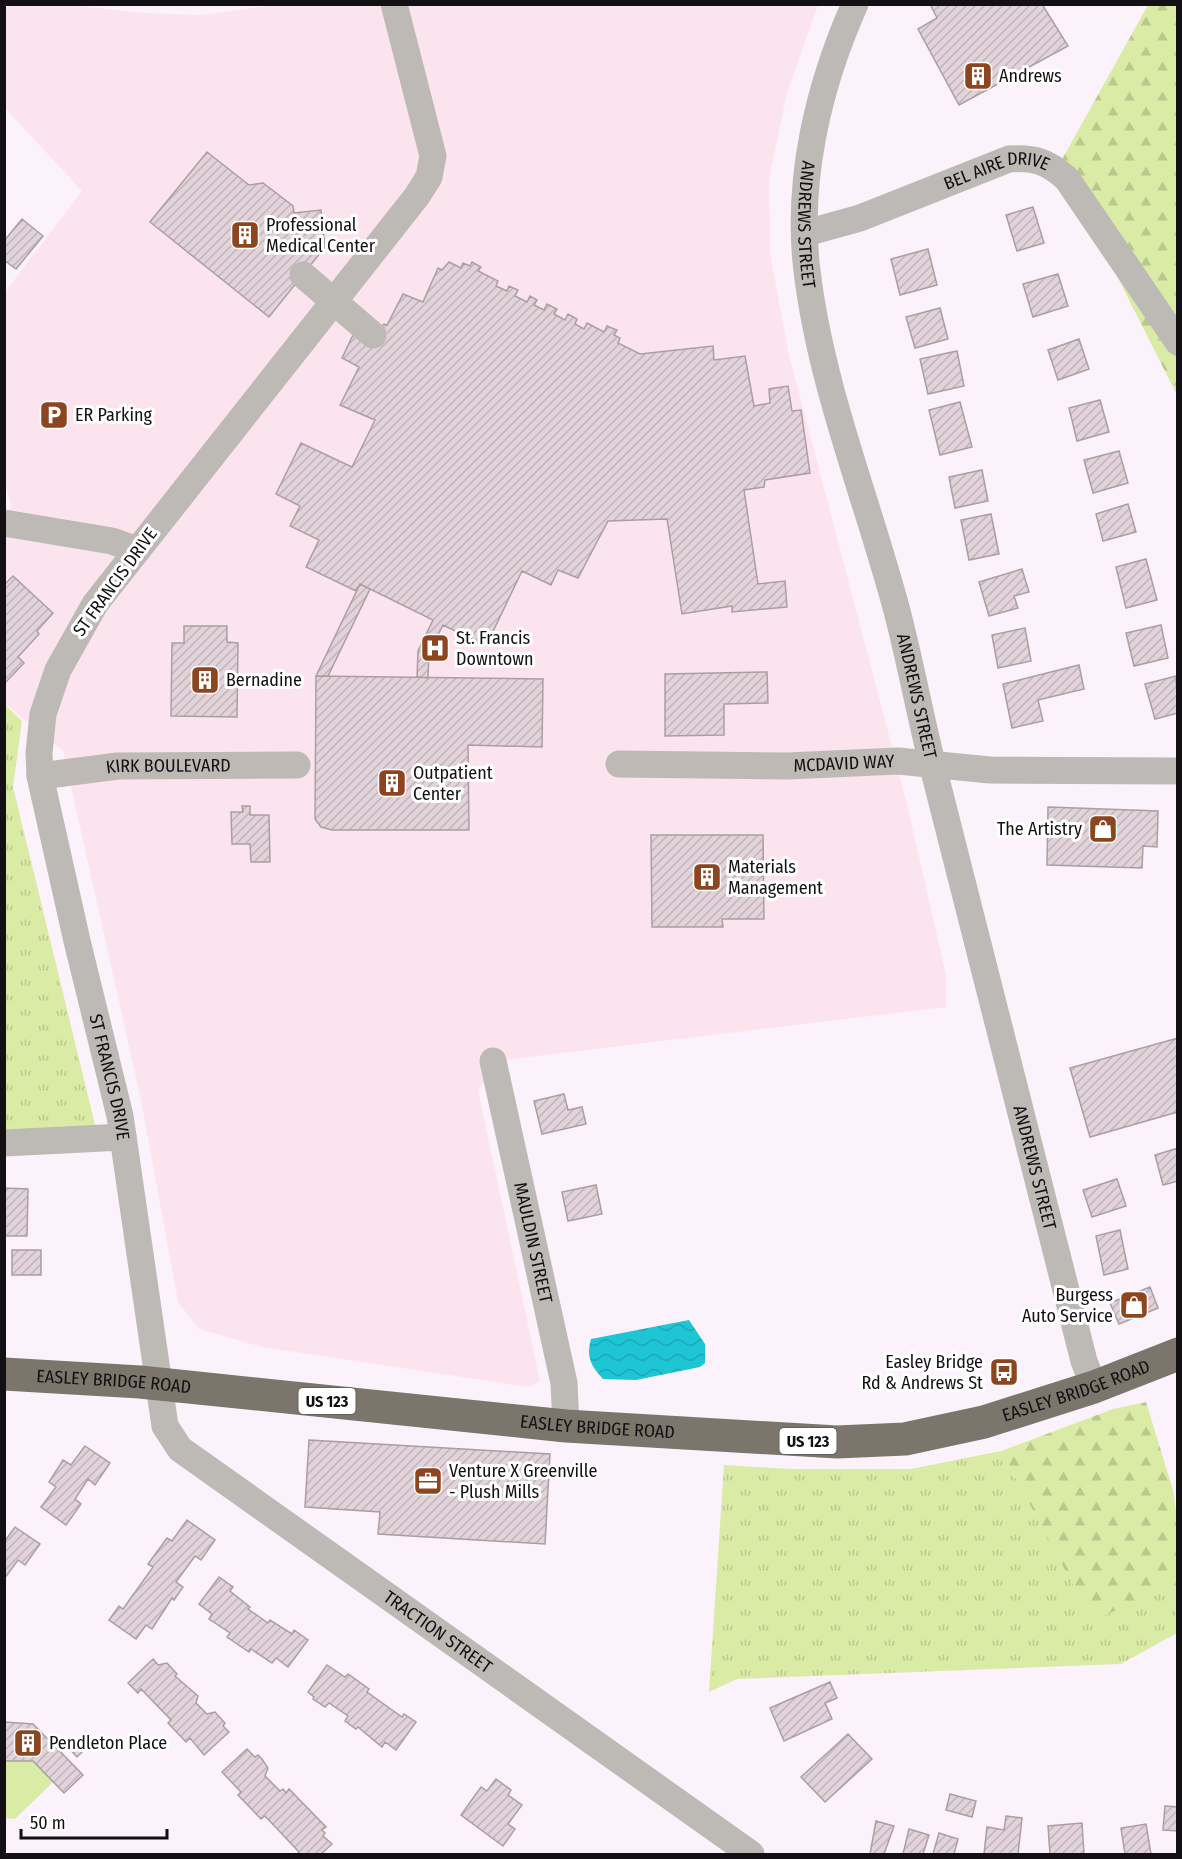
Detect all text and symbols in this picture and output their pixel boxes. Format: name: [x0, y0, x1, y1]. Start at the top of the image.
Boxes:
building icon: Andrews: [962, 60, 994, 92]
place label: Andrews: [999, 65, 1062, 87]
street label: BEL AIRE DRIVE: [941, 147, 1053, 195]
street label: ANDREWS STREET: [793, 160, 820, 290]
place label: Professional Medical Center: [266, 214, 376, 257]
building icon: Professional Medical Center: [229, 219, 261, 251]
parking icon: ER Parking: [38, 399, 70, 431]
place label: ER Parking: [75, 404, 152, 426]
street label: ST FRANCIS DRIVE: [68, 523, 162, 641]
place label: St. Francis Downtown: [456, 627, 534, 670]
street label: ANDREWS STREET: [892, 631, 942, 761]
hospital icon: St. Francis Downtown: [419, 632, 451, 664]
building icon: Bernadine: [189, 664, 221, 696]
place label: Bernadine: [226, 669, 302, 691]
street label: MCDAVID WAY: [793, 750, 895, 777]
street label: KIRK BOULEVARD: [105, 754, 231, 778]
place label: Outpatient Center: [413, 762, 493, 805]
building icon: Outpatient Center: [376, 767, 408, 799]
shop icon: The Artistry: [1087, 813, 1119, 845]
place label: The Artistry: [997, 818, 1082, 840]
place label: Materials Management: [728, 856, 823, 899]
building icon: Materials Management: [691, 861, 723, 893]
street label: ST FRANCIS DRIVE: [84, 1012, 134, 1142]
street label: ANDREWS STREET: [1008, 1103, 1061, 1233]
street label: MAULDIN STREET: [509, 1180, 557, 1306]
place label: Burgess Auto Service: [1022, 1284, 1113, 1327]
shop icon: Burgess Auto Service: [1118, 1289, 1150, 1321]
place label: Easley Bridge Rd & Andrews St: [862, 1351, 983, 1394]
street label: EASLEY BRIDGE ROAD: [999, 1355, 1153, 1427]
bus stop icon: Easley Bridge Rd & Andrews St: [988, 1356, 1020, 1388]
street label: EASLEY BRIDGE ROAD: [36, 1365, 192, 1398]
road number: US 123: [298, 1388, 356, 1414]
street label: EASLEY BRIDGE ROAD: [519, 1410, 675, 1443]
road number: US 123: [780, 1428, 836, 1454]
place label: Venture X Greenville - Plush Mills: [449, 1460, 597, 1503]
office icon: Venture X Greenville - Plush Mills: [412, 1465, 444, 1497]
street label: TRACTION STREET: [379, 1586, 497, 1678]
building icon: Pendleton Place: [12, 1727, 44, 1759]
place label: Pendleton Place: [49, 1732, 167, 1754]
scale bar: [21, 1802, 166, 1840]
text: 50 m: [30, 1812, 66, 1834]

